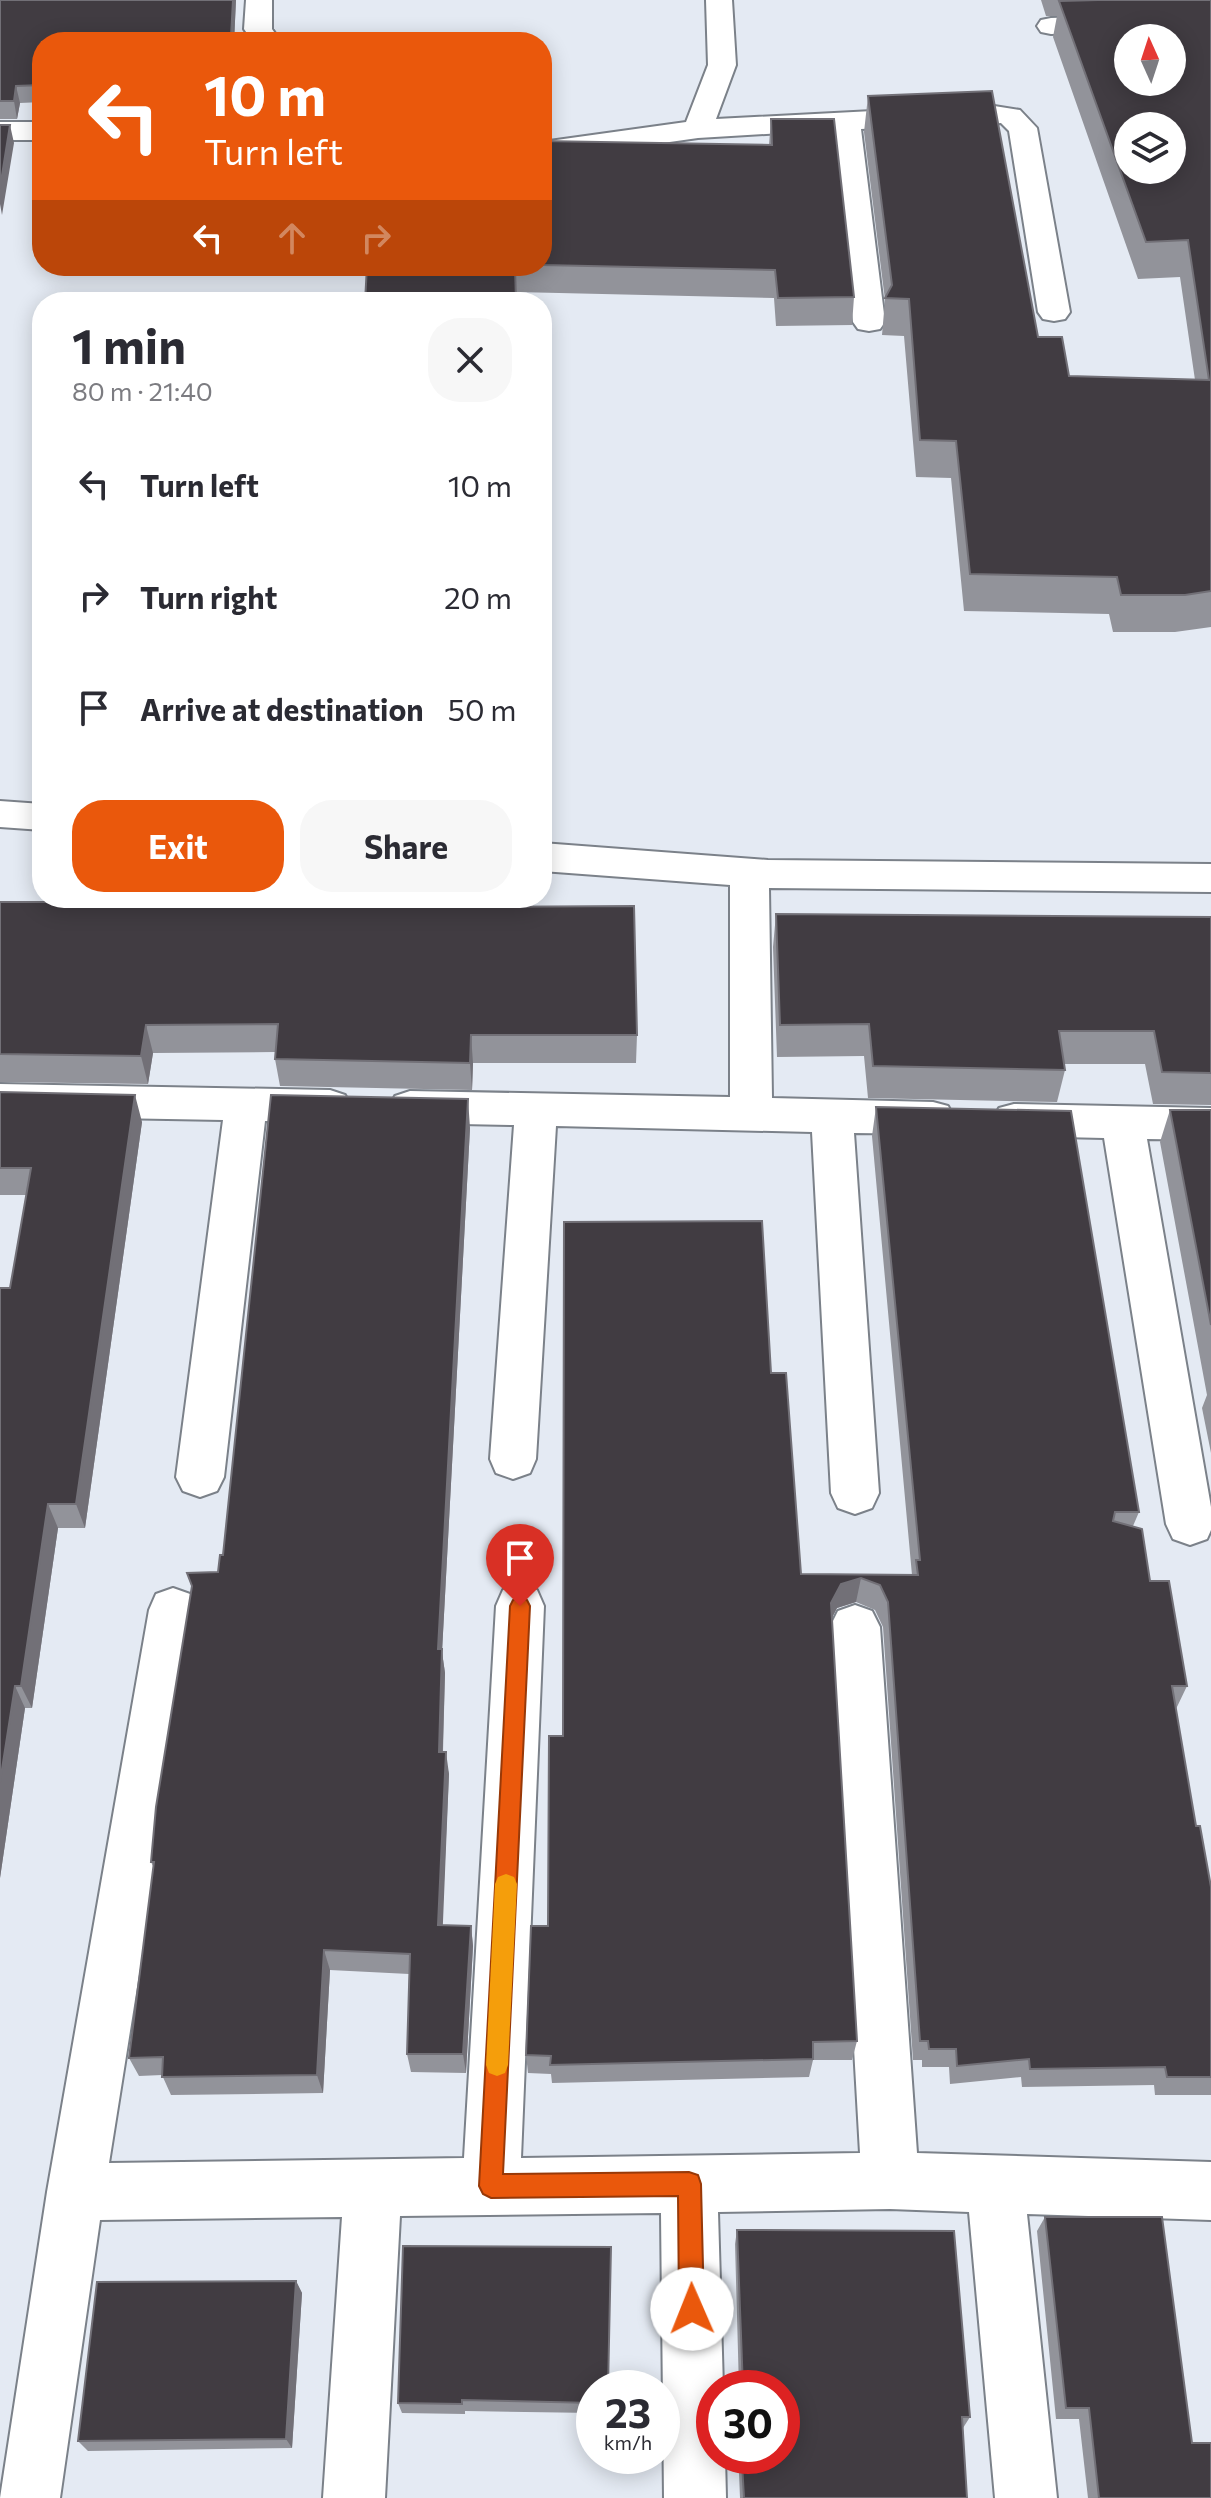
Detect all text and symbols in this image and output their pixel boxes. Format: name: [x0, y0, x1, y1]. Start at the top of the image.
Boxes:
north arrow: [1114, 24, 1186, 96]
map controls: [1114, 24, 1186, 184]
text: 10 m: [204, 59, 326, 128]
icon: left: [72, 64, 176, 168]
button: layers: [1114, 112, 1186, 184]
text: Turn left: [204, 128, 343, 172]
icon: left: [186, 216, 230, 260]
icon: ahead: [270, 216, 314, 260]
icon: right: [354, 216, 398, 260]
text: 1 min: [72, 315, 186, 374]
button: close: [428, 318, 512, 402]
text: 80 m · 21:40: [72, 375, 213, 406]
icon: left: [72, 462, 116, 506]
text: Turn left: [140, 466, 259, 503]
text: 10 m: [448, 466, 512, 503]
icon: right: [72, 574, 116, 618]
text: Turn right: [140, 578, 277, 615]
text: 20 m: [444, 578, 512, 615]
icon: arrive: [72, 686, 116, 730]
text: Arrive at destination: [140, 690, 424, 727]
text: 50 m: [448, 690, 516, 727]
button: Exit: [72, 800, 284, 892]
button: Share: [300, 800, 512, 892]
pin: [486, 1524, 554, 1606]
icon: arrive: [498, 1536, 542, 1580]
position arrow: [650, 2267, 734, 2351]
speed limit sign: 30: [696, 2370, 800, 2474]
text: 23: [605, 2387, 651, 2436]
text: km/h: [604, 2430, 652, 2454]

